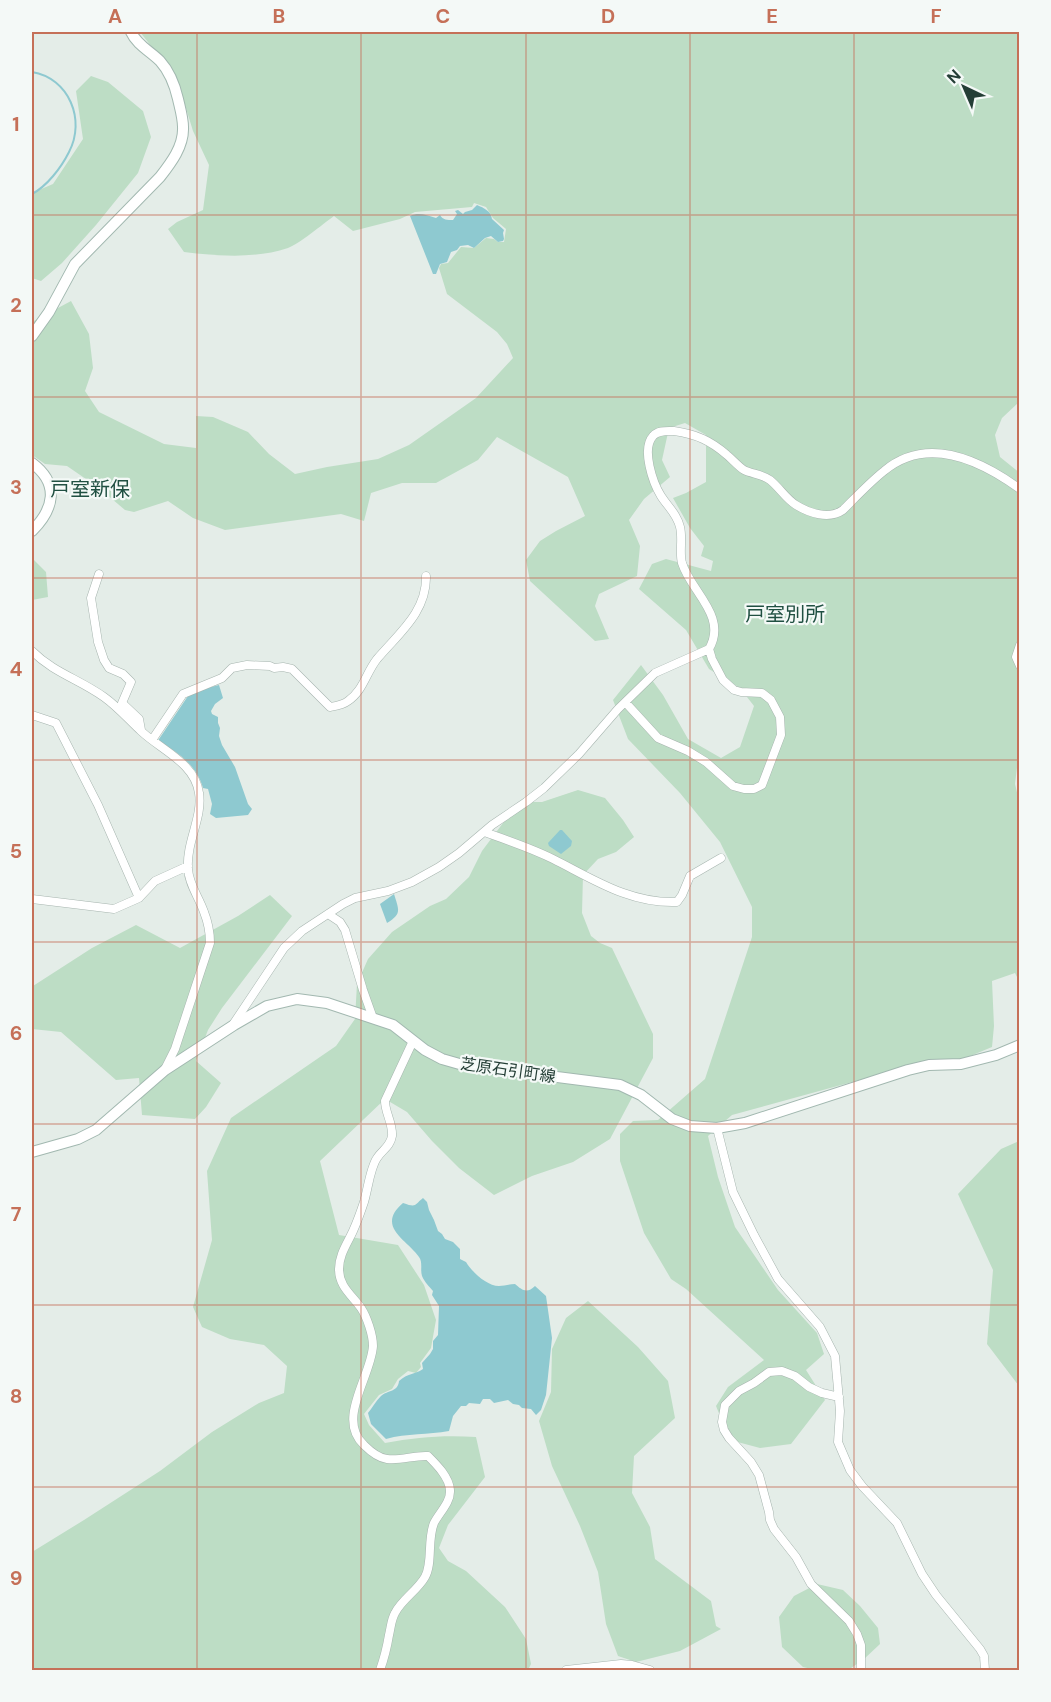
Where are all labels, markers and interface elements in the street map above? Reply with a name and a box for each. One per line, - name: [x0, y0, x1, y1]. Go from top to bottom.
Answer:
- text: A: [108, 3, 122, 29]
- text: B: [273, 3, 285, 29]
- text: C: [436, 3, 450, 29]
- text: D: [601, 3, 615, 29]
- text: E: [766, 3, 778, 29]
- text: F: [930, 3, 942, 29]
- north arrow: [934, 57, 994, 117]
- text: N: [942, 65, 965, 88]
- text: 1: [12, 111, 20, 137]
- text: 2: [10, 292, 22, 318]
- text: 3: [10, 474, 22, 500]
- district label: 戸室新保: [50, 476, 130, 502]
- district label: 戸室別所: [745, 601, 825, 627]
- text: 4: [10, 656, 23, 682]
- text: 5: [10, 838, 22, 864]
- text: 6: [10, 1020, 22, 1046]
- street label: 芝原石引町線: [459, 1053, 557, 1087]
- text: 7: [11, 1201, 22, 1227]
- text: 8: [10, 1383, 22, 1409]
- text: 9: [10, 1565, 22, 1591]

